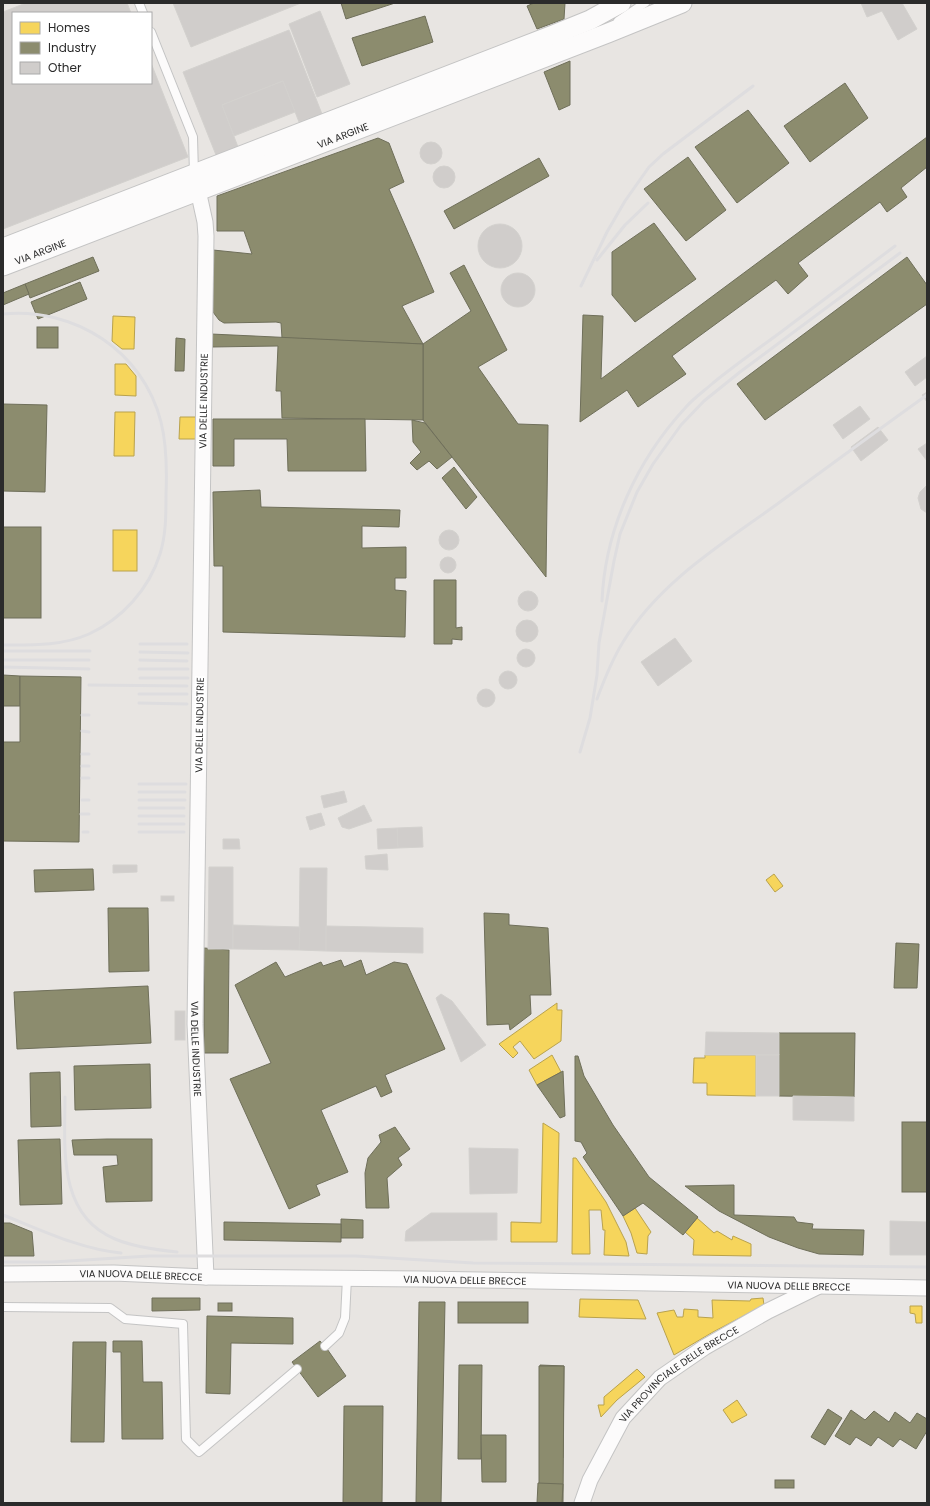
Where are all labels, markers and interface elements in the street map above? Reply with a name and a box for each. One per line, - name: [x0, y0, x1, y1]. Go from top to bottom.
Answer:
- legend: [12, 12, 152, 84]
- text: Homes: [48, 19, 90, 36]
- text: Industry: [48, 39, 97, 56]
- text: Other: [48, 59, 82, 76]
- street label: VIA ARGINE: [315, 119, 371, 152]
- street label: VIA ARGINE: [13, 235, 68, 269]
- street label: VIA DELLE INDUSTRIE: [195, 353, 212, 449]
- street label: VIA DELLE INDUSTRIE: [191, 677, 208, 773]
- street label: VIA DELLE INDUSTRIE: [187, 1001, 205, 1097]
- street label: VIA NUOVA DELLE BRECCE: [79, 1266, 203, 1285]
- street label: VIA NUOVA DELLE BRECCE: [403, 1272, 527, 1289]
- street label: VIA NUOVA DELLE BRECCE: [727, 1277, 851, 1295]
- street label: VIA PROVINCIALE DELLE BRECCE: [615, 1322, 742, 1425]

